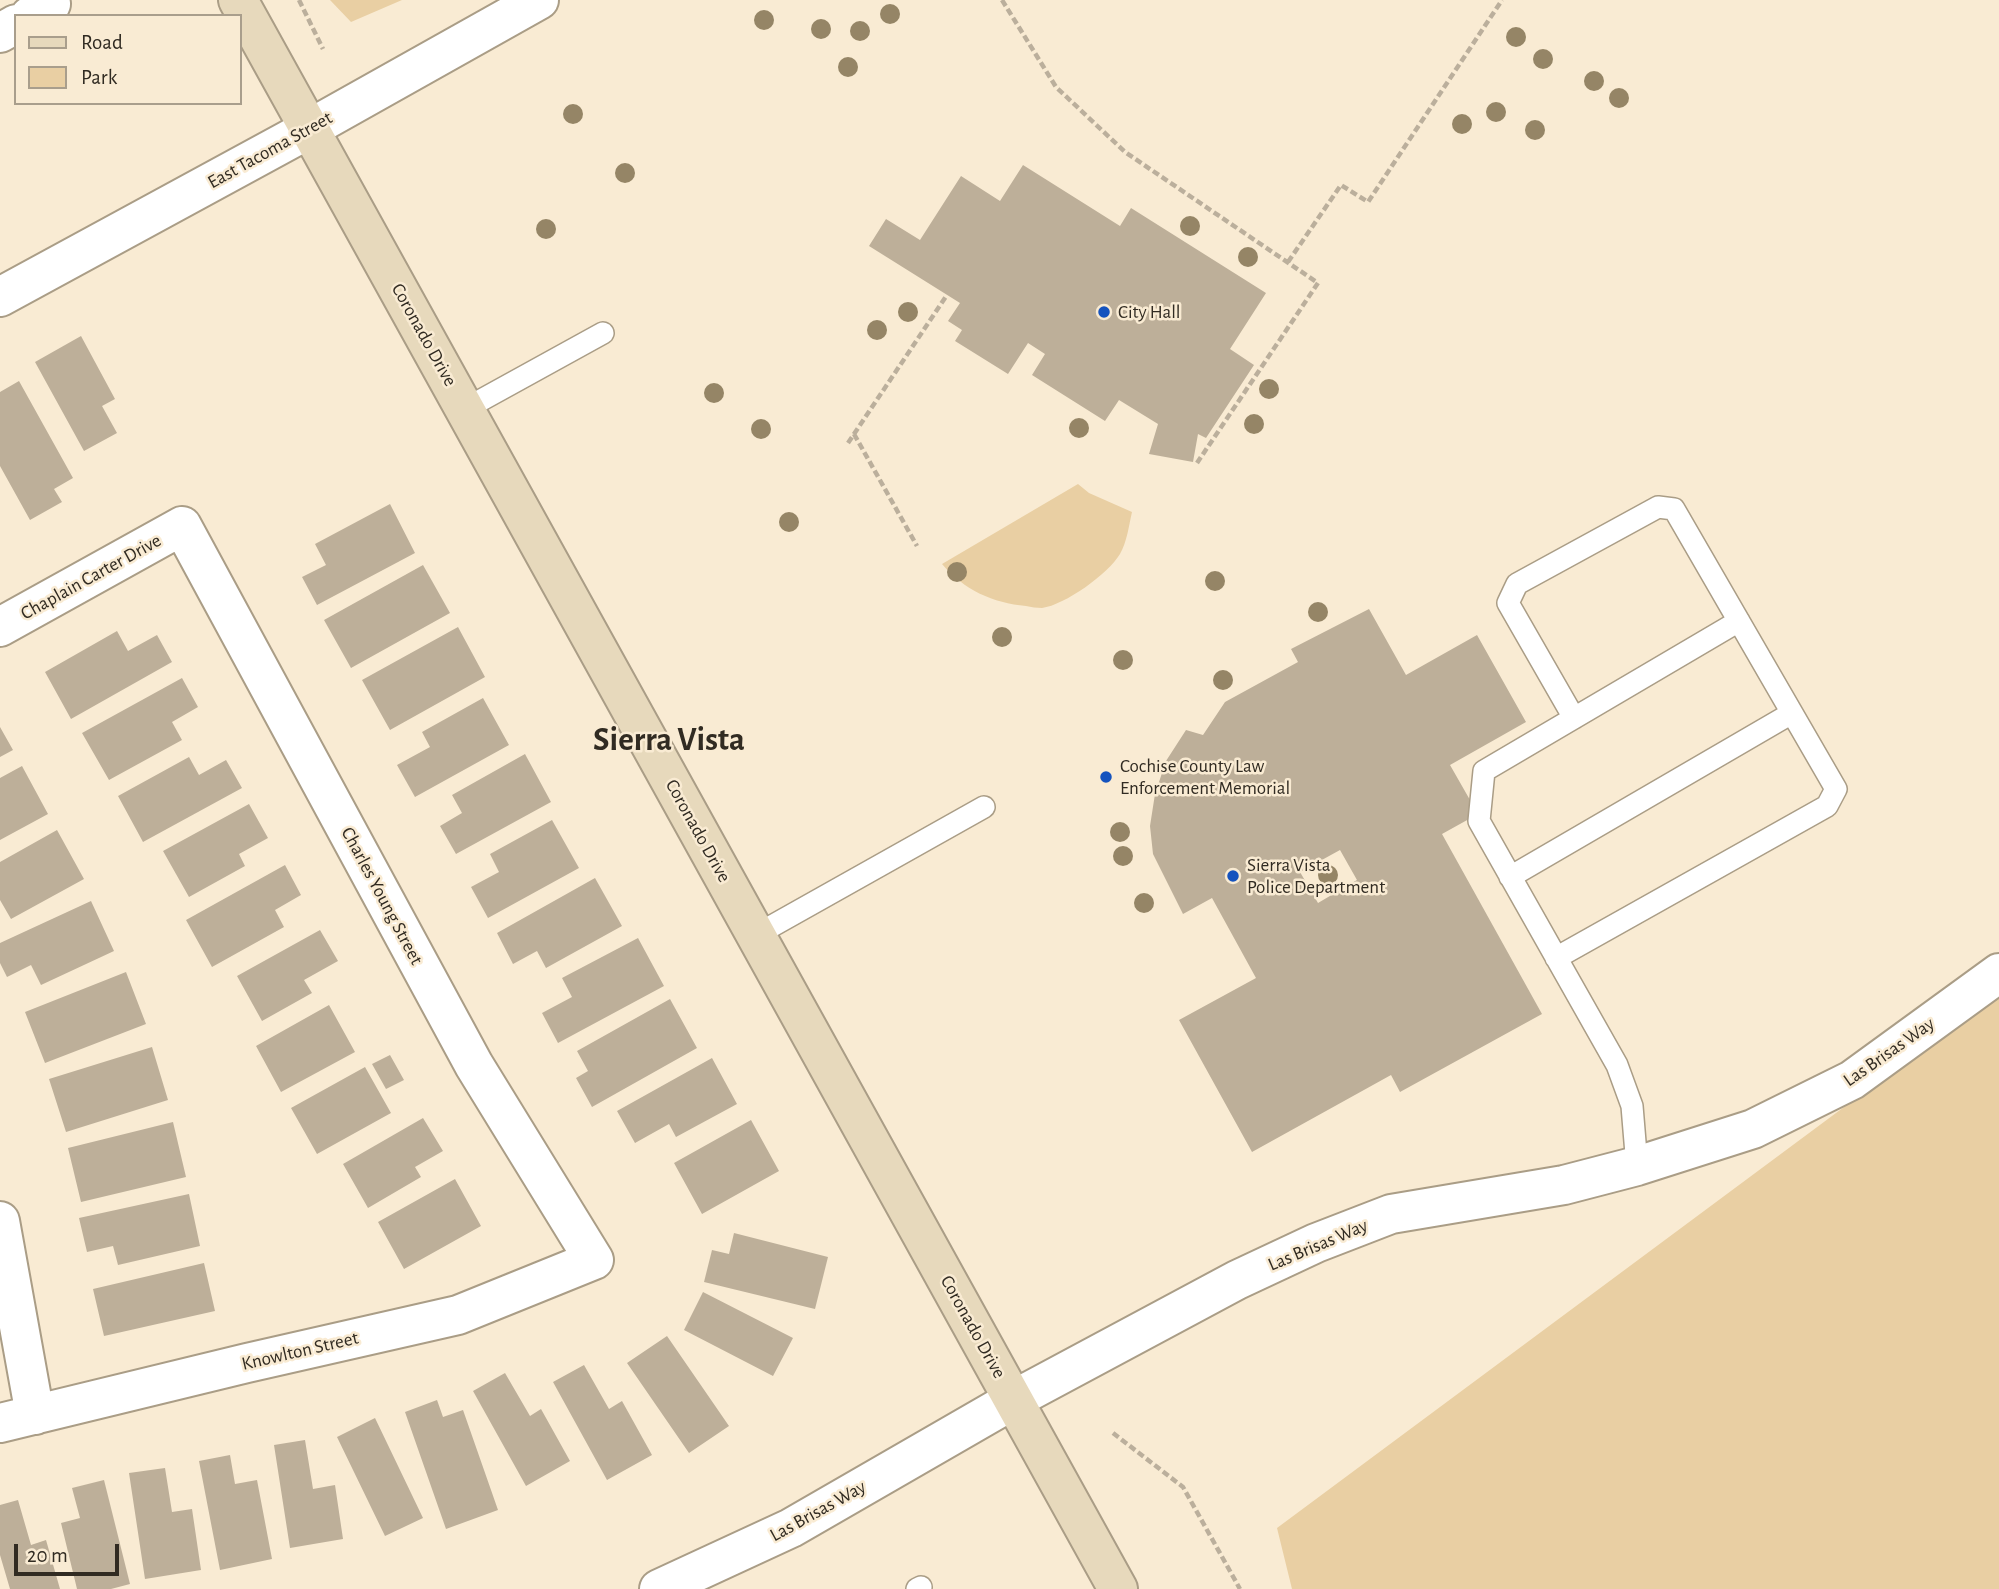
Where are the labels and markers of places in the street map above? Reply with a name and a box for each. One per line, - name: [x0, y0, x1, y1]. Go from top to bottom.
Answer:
- place label: City Hall: [1118, 301, 1181, 323]
- marker: City Hall: [1096, 304, 1112, 320]
- place label: Cochise County Law Enforcement Memorial: [1120, 755, 1290, 799]
- marker: Cochise County Law Enforcement Memorial: [1098, 769, 1114, 785]
- place label: Sierra Vista Police Department: [1247, 854, 1385, 898]
- marker: Sierra Vista Police Department: [1225, 868, 1241, 884]

